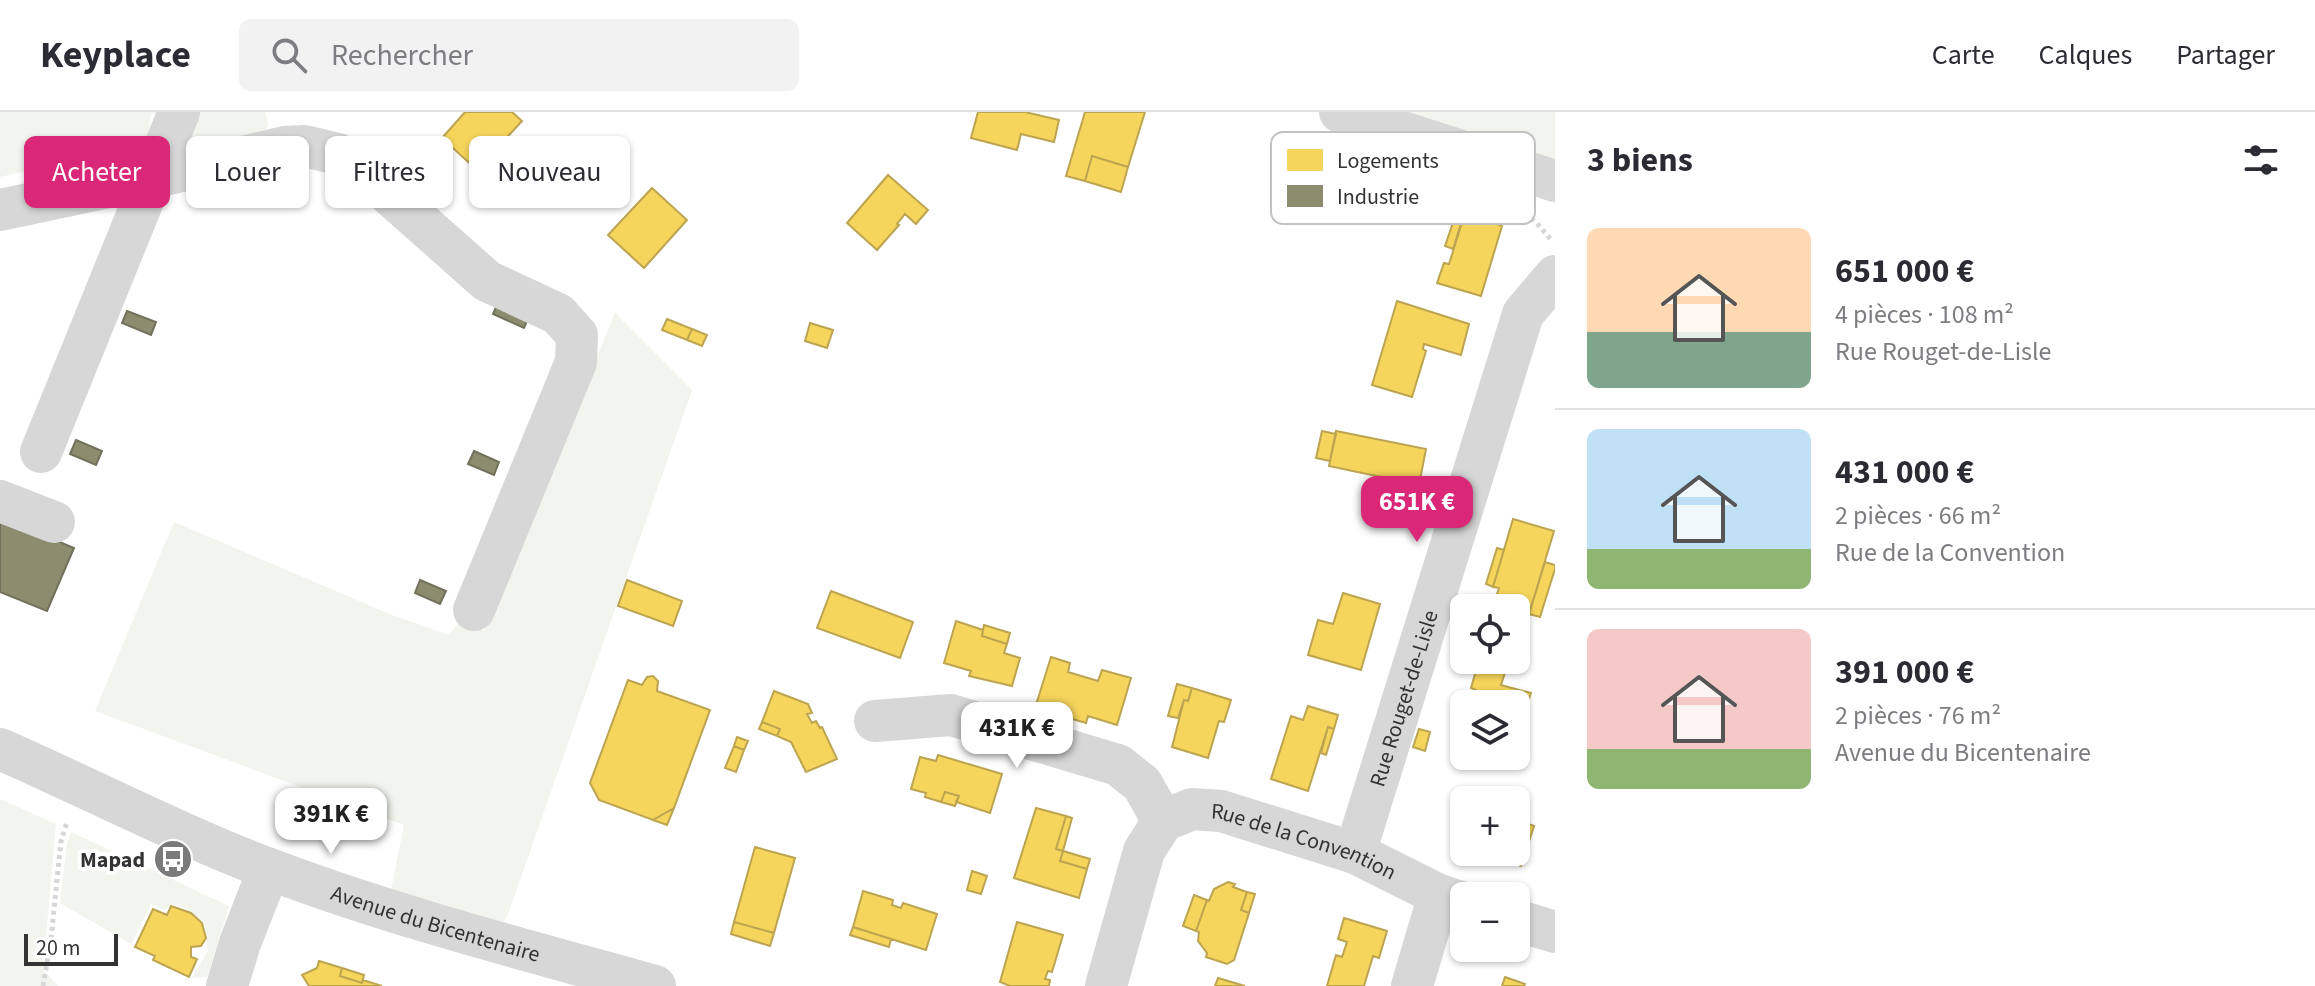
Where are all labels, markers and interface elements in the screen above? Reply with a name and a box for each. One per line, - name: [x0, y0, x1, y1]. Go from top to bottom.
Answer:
- search box: [239, 19, 799, 91]
- text: Keyplace: [40, 28, 191, 82]
- icon: search: [267, 33, 311, 77]
- text: Rechercher: [331, 34, 473, 77]
- text: Carte: [1932, 35, 1995, 75]
- text: Calques: [2039, 35, 2132, 75]
- text: Partager: [2176, 35, 2275, 75]
- legend: [1271, 132, 1535, 224]
- chip: Acheter: [24, 136, 170, 208]
- chip: Louer: [186, 136, 309, 208]
- chip: Filtres: [325, 136, 453, 208]
- chip: Nouveau: [469, 136, 630, 208]
- text: 3 biens: [1587, 136, 1693, 185]
- icon: filters: [2239, 138, 2283, 182]
- text: Logements: [1337, 145, 1439, 177]
- text: Industrie: [1337, 181, 1419, 213]
- text: 651 000 €: [1835, 247, 1974, 296]
- icon: home: [1651, 260, 1747, 356]
- text: 4 pièces · 108 m²: [1835, 296, 2014, 333]
- text: Rue Rouget-de-Lisle: [1835, 333, 2052, 370]
- text: 431 000 €: [1835, 448, 1974, 497]
- icon: home: [1651, 461, 1747, 557]
- pin: 651K €: [1352, 476, 1482, 544]
- text: 651K €: [1379, 483, 1455, 520]
- text: 2 pièces · 66 m²: [1835, 497, 2001, 534]
- text: Rue de la Convention: [1835, 534, 2065, 571]
- map controls: [1450, 594, 1530, 962]
- button: locate: [1450, 594, 1530, 674]
- street label: Rue Rouget-de-Lisle: [1362, 606, 1447, 791]
- text: 391 000 €: [1835, 648, 1974, 697]
- icon: home: [1651, 661, 1747, 757]
- button: layers: [1450, 690, 1530, 770]
- text: 2 pièces · 76 m²: [1835, 697, 2001, 734]
- pin: 431K €: [952, 702, 1082, 770]
- text: 431K €: [979, 709, 1055, 746]
- text: Avenue du Bicentenaire: [1835, 734, 2091, 771]
- button: +: [1450, 786, 1530, 866]
- pin: 391K €: [266, 788, 396, 856]
- text: 391K €: [293, 795, 369, 832]
- street label: Rue de la Convention: [1210, 795, 1402, 888]
- bus stop icon: Mapad: [152, 838, 194, 880]
- place label: Mapad: [80, 844, 145, 876]
- street label: Avenue du Bicentenaire: [327, 877, 544, 971]
- button: −: [1450, 882, 1530, 962]
- scale bar: [24, 930, 118, 966]
- text: 20 m: [36, 932, 81, 964]

